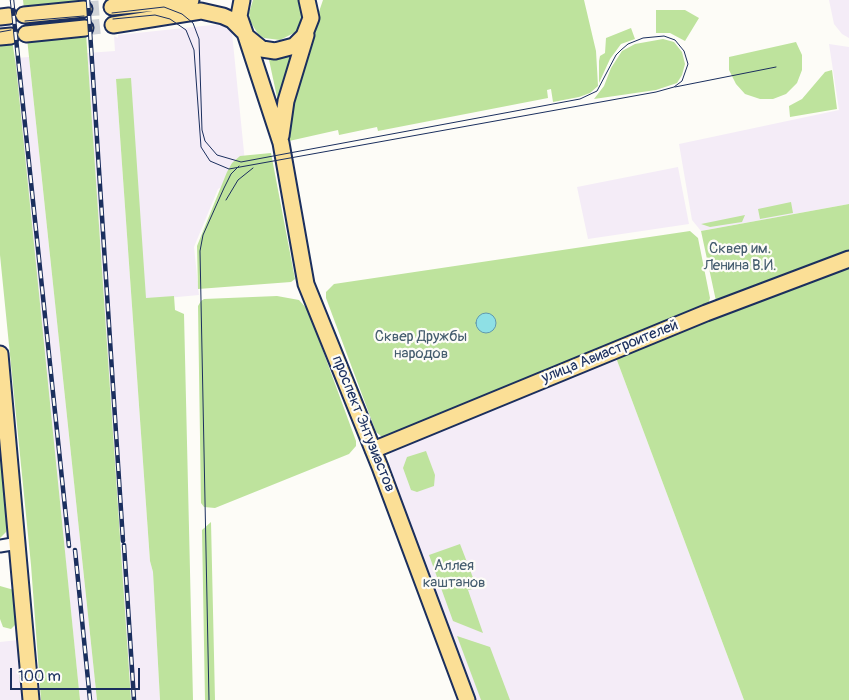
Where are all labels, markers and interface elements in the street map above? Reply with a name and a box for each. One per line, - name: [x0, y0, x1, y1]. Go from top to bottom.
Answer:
- park label: Сквер им. Ленина В.И.: [704, 240, 776, 275]
- street label: улица Авиастроителей: [539, 316, 681, 388]
- park label: Сквер Дружбы народов: [375, 328, 467, 363]
- street label: проспект Энтузиастов: [327, 353, 399, 495]
- park label: Аллея каштанов: [423, 557, 485, 592]
- scale bar: [12, 658, 142, 690]
- text: 100 m: [18, 667, 61, 686]

